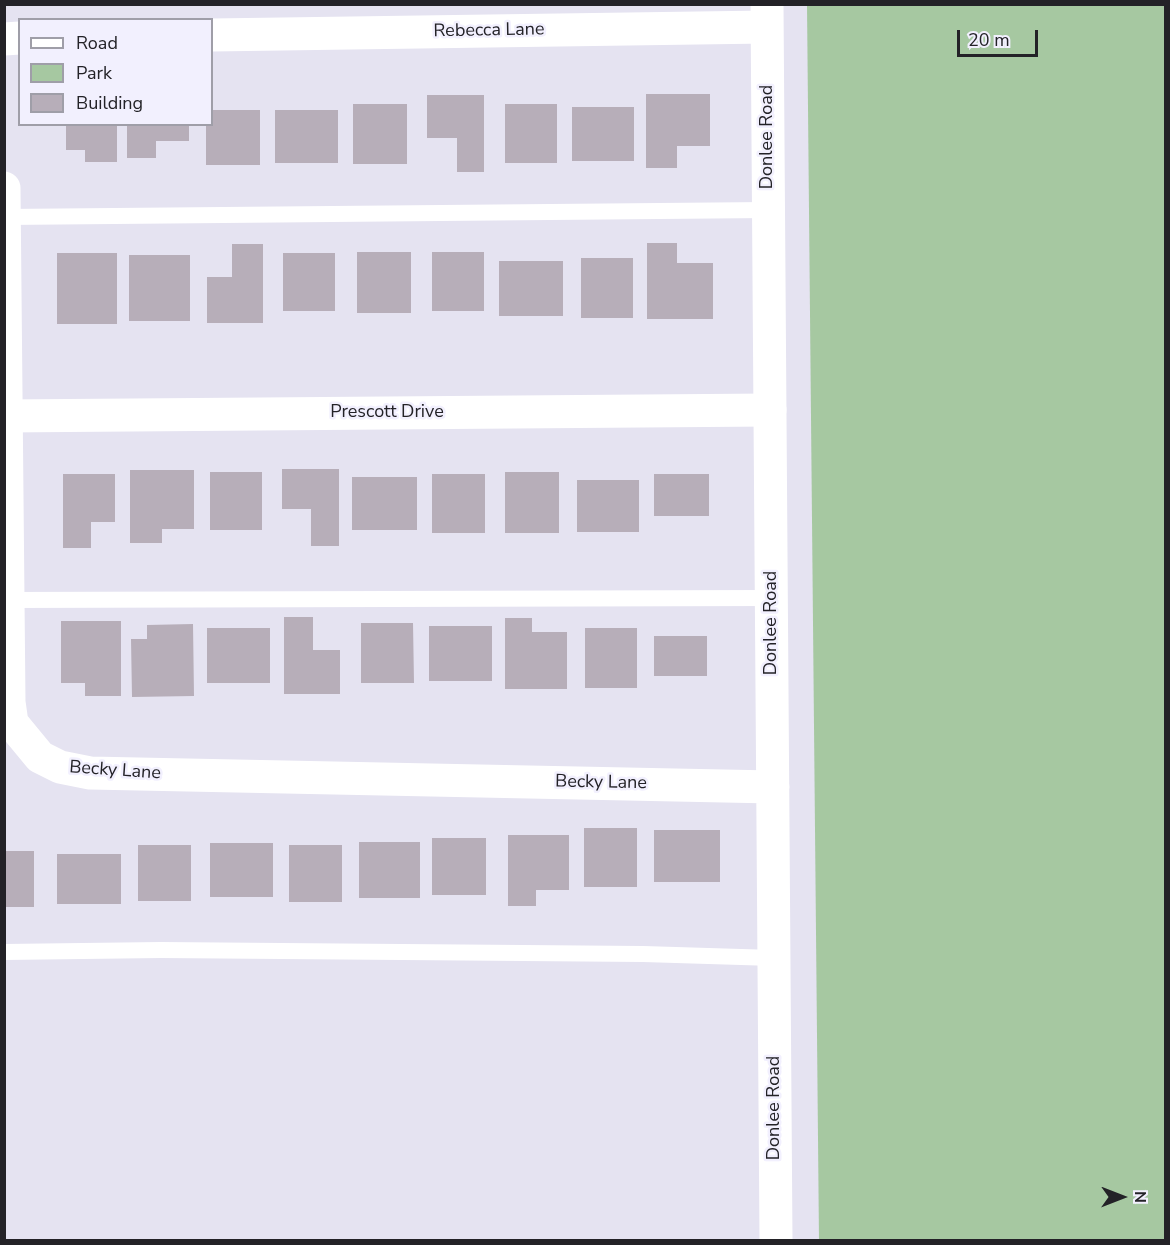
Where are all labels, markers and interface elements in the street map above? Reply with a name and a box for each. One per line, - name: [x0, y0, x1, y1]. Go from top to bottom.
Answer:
- legend: [18, 18, 213, 126]
- scale bar: [960, 18, 1041, 56]
- street label: Rebecca Lane: [433, 19, 545, 43]
- text: 20 m: [968, 28, 1010, 52]
- text: Road: [76, 31, 118, 55]
- text: Park: [76, 61, 112, 85]
- street label: Donlee Road: [757, 85, 779, 189]
- text: Building: [76, 91, 143, 115]
- street label: Prescott Drive: [330, 402, 444, 424]
- street label: Donlee Road: [761, 571, 783, 675]
- street label: Becky Lane: [68, 757, 162, 785]
- street label: Becky Lane: [555, 771, 647, 795]
- street label: Donlee Road: [764, 1056, 786, 1160]
- north arrow: [1092, 1167, 1152, 1227]
- text: N: [1129, 1191, 1151, 1203]

